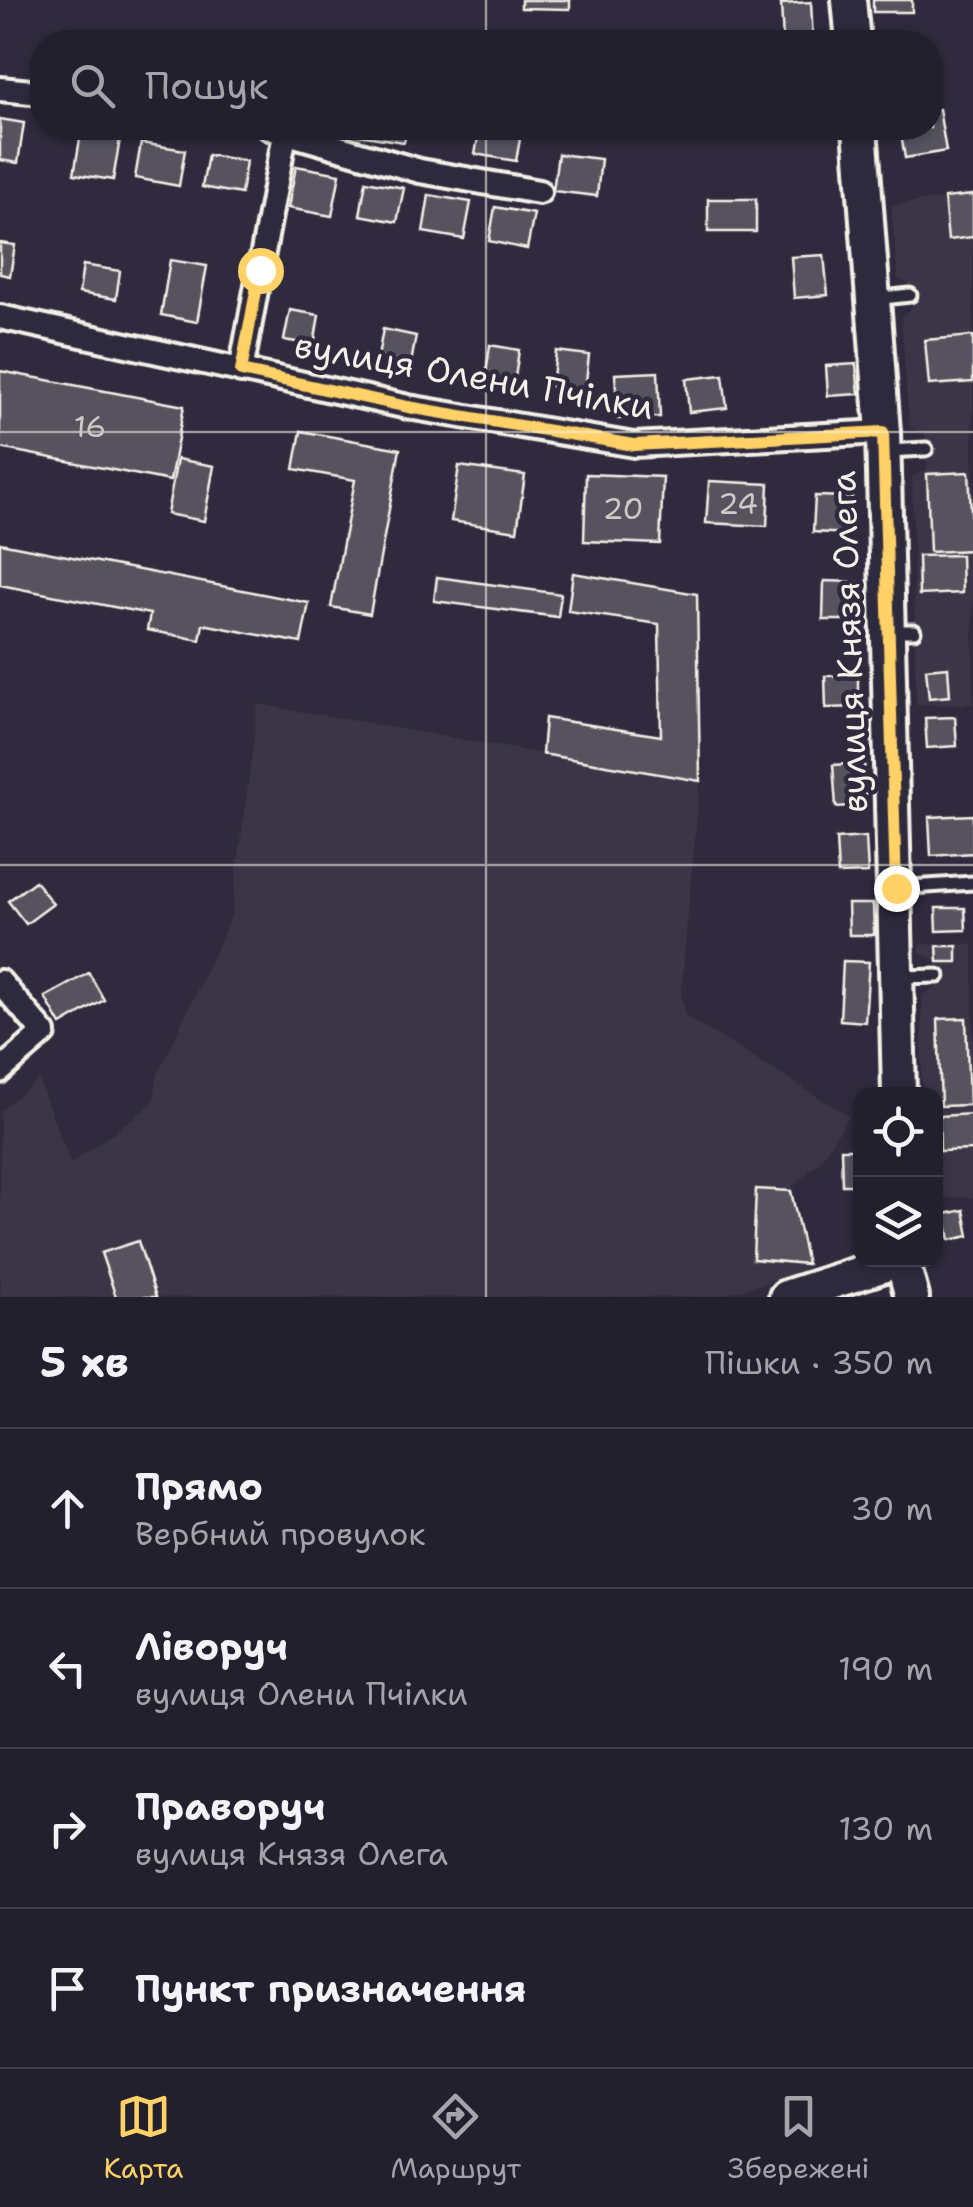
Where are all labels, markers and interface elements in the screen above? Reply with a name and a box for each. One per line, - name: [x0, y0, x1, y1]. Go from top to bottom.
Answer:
- search box: [30, 30, 943, 140]
- icon: search: [65, 58, 120, 113]
- text: Пошук: [145, 60, 268, 111]
- route start: [238, 248, 284, 294]
- street label: вулиця Олени Пчілки: [291, 321, 657, 430]
- house number: 16: [74, 406, 106, 447]
- street label: вулиця Князя Олега: [819, 470, 878, 814]
- house number: 24: [718, 483, 758, 524]
- house number: 20: [602, 488, 644, 529]
- route end: [874, 866, 920, 912]
- map controls: [853, 1087, 943, 1267]
- button: locate: [853, 1087, 943, 1177]
- button: layers: [853, 1177, 943, 1267]
- text: 5 хв: [40, 1334, 128, 1390]
- text: Пішки · 350 m: [705, 1341, 933, 1384]
- text: Прямо: [135, 1461, 263, 1512]
- icon: ahead: [40, 1481, 95, 1536]
- text: 30 m: [850, 1487, 933, 1530]
- text: Вербний провулок: [135, 1512, 425, 1555]
- text: Ліворуч: [135, 1621, 288, 1672]
- icon: left: [40, 1641, 95, 1696]
- text: 190 m: [838, 1647, 933, 1690]
- text: вулиця Олени Пчілки: [135, 1672, 468, 1715]
- text: Праворуч: [135, 1781, 325, 1832]
- icon: right: [40, 1801, 95, 1856]
- text: 130 m: [838, 1807, 933, 1850]
- text: вулиця Князя Олега: [135, 1832, 448, 1875]
- icon: arrive: [40, 1961, 95, 2016]
- text: Пункт призначення: [135, 1963, 526, 2014]
- tab: Карта: [103, 2089, 184, 2187]
- tab: Маршрут: [390, 2089, 521, 2187]
- tab: Збережені: [728, 2089, 870, 2187]

